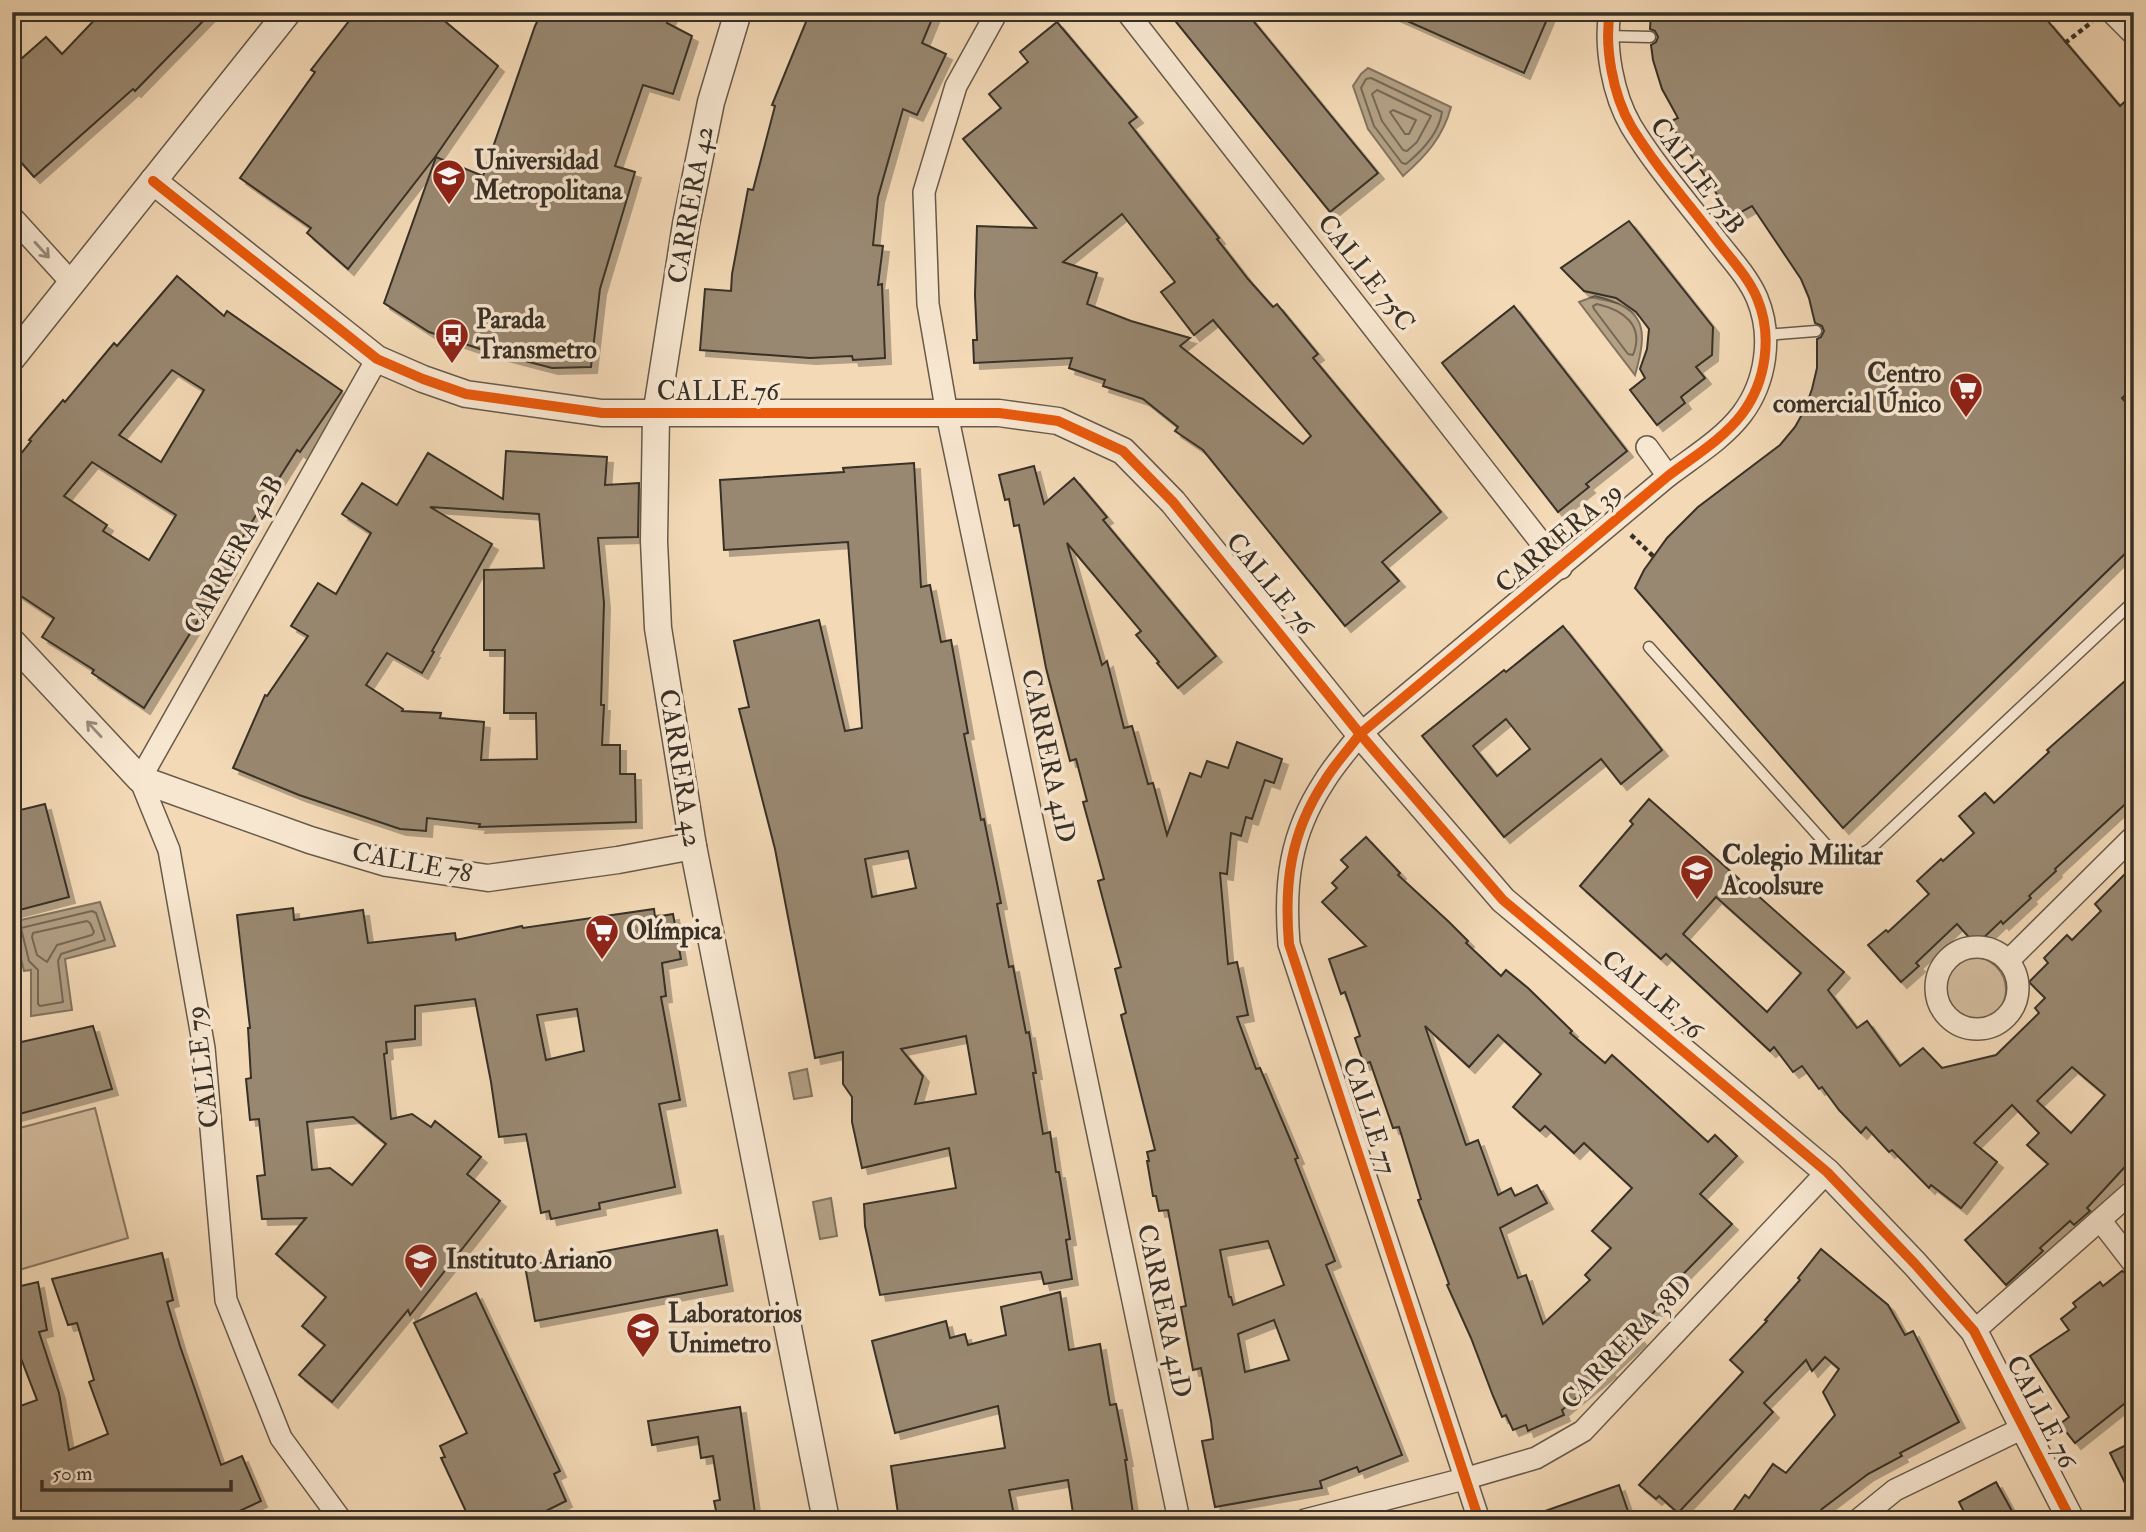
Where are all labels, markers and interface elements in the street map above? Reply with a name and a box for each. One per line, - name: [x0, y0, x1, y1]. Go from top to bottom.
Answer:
- street label: CALLE 75B: [1643, 111, 1751, 241]
- street label: CARRERA 42: [661, 124, 721, 286]
- place label: Universidad Metropolitana: [473, 145, 624, 208]
- school or university icon: Universidad Metropolitana: [430, 157, 468, 206]
- street label: CALLE 75C: [1310, 208, 1422, 338]
- one-way arrow: [34, 241, 51, 258]
- place label: Parada Transmetro: [475, 304, 597, 366]
- bus stop icon: Parada Transmetro: [433, 316, 471, 365]
- place label: Centro comercial Único: [1773, 358, 1941, 420]
- supermarket icon: Centro comercial Único: [1947, 370, 1985, 419]
- street label: CALLE 76: [657, 376, 781, 408]
- street label: CARRERA 42B: [177, 470, 291, 640]
- street label: CARRERA 39: [1489, 476, 1629, 600]
- street label: CALLE 76: [1219, 526, 1322, 643]
- street label: CARRERA 41D: [1014, 666, 1082, 846]
- street label: CARRERA 42: [652, 687, 708, 849]
- one-way arrow: [85, 721, 102, 738]
- street label: CALLE 78: [349, 836, 475, 890]
- place label: Colegio Militar Acoolsure: [1721, 840, 1883, 902]
- school or university icon: Colegio Militar Acoolsure: [1678, 852, 1716, 901]
- supermarket icon: Olímpica: [583, 912, 621, 961]
- place label: Olímpica: [626, 915, 723, 948]
- street label: CALLE 76: [1595, 943, 1711, 1048]
- street label: CALLE 79: [180, 1004, 226, 1130]
- street label: CALLE 77: [1335, 1053, 1403, 1179]
- street label: CARRERA 41D: [1130, 1221, 1198, 1401]
- school or university icon: Instituto Ariano: [402, 1241, 440, 1290]
- place label: Instituto Ariano: [446, 1244, 612, 1276]
- street label: CARRERA 38D: [1555, 1268, 1699, 1416]
- place label: Laboratorios Unimetro: [668, 1298, 802, 1360]
- school or university icon: Laboratorios Unimetro: [624, 1310, 662, 1359]
- street label: CALLE 76: [1999, 1350, 2084, 1476]
- scale bar: [42, 1448, 231, 1492]
- text: 50 m: [52, 1460, 93, 1487]

